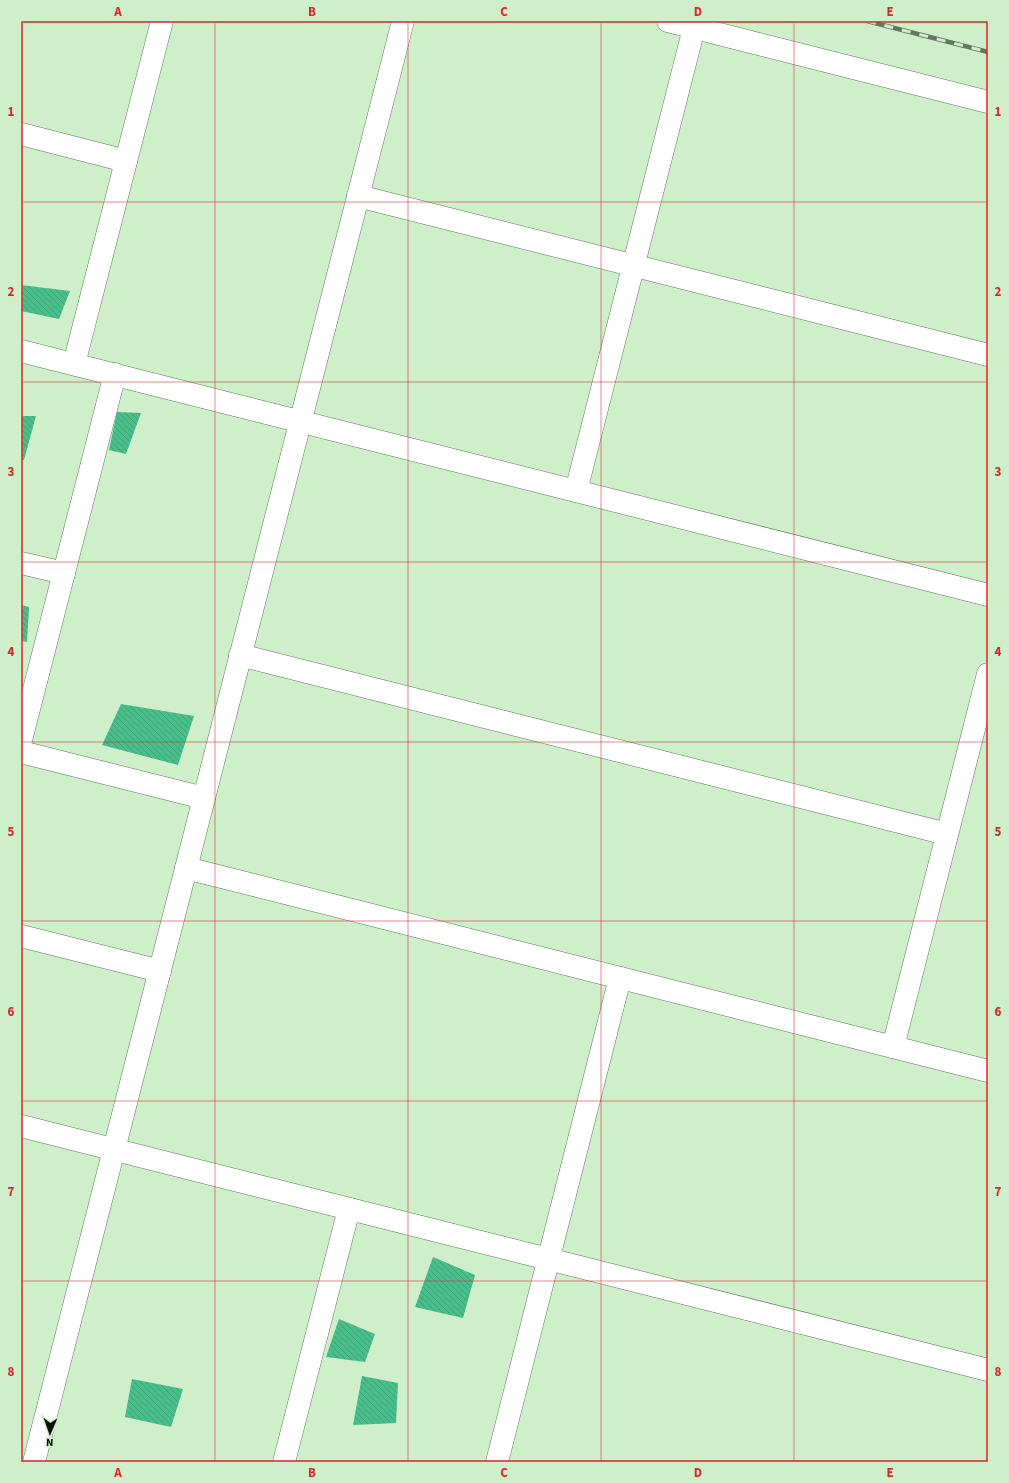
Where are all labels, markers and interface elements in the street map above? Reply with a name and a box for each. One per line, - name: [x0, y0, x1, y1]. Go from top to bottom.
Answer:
- text: A: [113, 3, 122, 21]
- text: B: [308, 3, 316, 21]
- text: C: [500, 3, 508, 21]
- text: D: [694, 3, 702, 21]
- text: E: [886, 3, 894, 21]
- text: 1: [8, 103, 15, 121]
- text: 1: [995, 103, 1002, 121]
- text: 2: [8, 283, 15, 301]
- text: 2: [995, 283, 1002, 301]
- text: 3: [8, 463, 15, 481]
- text: 3: [995, 463, 1002, 481]
- text: 4: [8, 643, 15, 661]
- text: 4: [995, 643, 1002, 661]
- text: 5: [8, 823, 15, 841]
- text: 5: [995, 823, 1002, 841]
- text: 6: [8, 1003, 15, 1021]
- text: 6: [995, 1003, 1002, 1021]
- text: 7: [8, 1183, 15, 1201]
- text: 7: [995, 1183, 1002, 1201]
- text: 8: [8, 1363, 15, 1381]
- text: 8: [995, 1363, 1002, 1381]
- north arrow: [30, 1413, 70, 1453]
- text: N: [46, 1435, 54, 1450]
- text: A: [113, 1464, 122, 1482]
- text: B: [308, 1464, 316, 1482]
- text: C: [500, 1464, 508, 1482]
- text: D: [694, 1464, 702, 1482]
- text: E: [886, 1464, 894, 1482]

